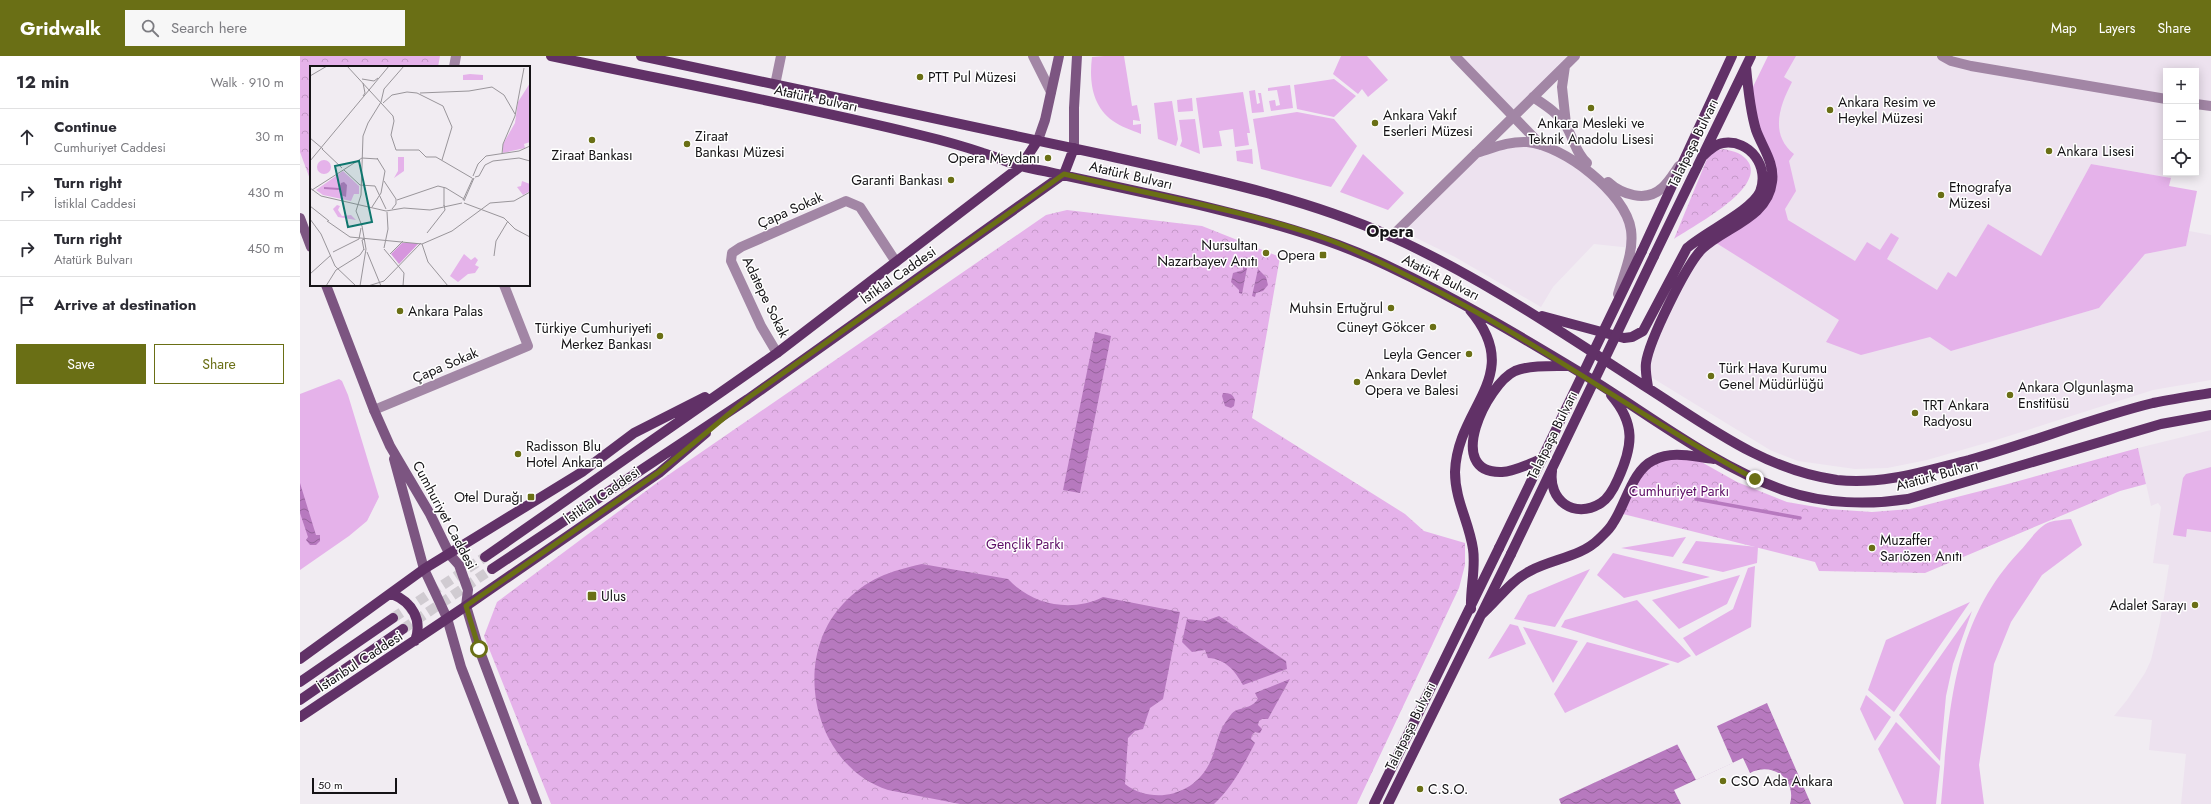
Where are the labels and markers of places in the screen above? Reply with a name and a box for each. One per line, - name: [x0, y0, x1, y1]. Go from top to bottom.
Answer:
- place label: PTT Pul Müzesi: [928, 67, 1016, 87]
- marker: PTT Pul Müzesi: [915, 72, 925, 82]
- place label: Ankara Resim ve Heykel Müzesi: [1838, 92, 1936, 128]
- marker: Ankara Mesleki ve Teknik Anadolu Lisesi: [1586, 103, 1596, 113]
- place label: Ankara Vakıf Eserleri Müzesi: [1383, 105, 1473, 141]
- marker: Ankara Resim ve Heykel Müzesi: [1825, 105, 1835, 115]
- place label: Ankara Mesleki ve Teknik Anadolu Lisesi: [1528, 113, 1654, 149]
- marker: Ankara Vakıf Eserleri Müzesi: [1370, 118, 1380, 128]
- place label: Ziraat Bankası Müzesi: [695, 126, 785, 162]
- marker: Ziraat Bankası: [587, 135, 597, 145]
- marker: Ziraat Bankası Müzesi: [682, 139, 692, 149]
- place label: Ankara Lisesi: [2057, 141, 2134, 161]
- place label: Ziraat Bankası: [551, 145, 633, 165]
- marker: Ankara Lisesi: [2044, 146, 2054, 156]
- place label: Opera Meydanı: [948, 148, 1040, 168]
- marker: Opera Meydanı: [1043, 153, 1053, 163]
- place label: Garanti Bankası: [851, 170, 943, 190]
- marker: Garanti Bankası: [946, 175, 956, 185]
- place label: Etnografya Müzesi: [1949, 177, 2011, 213]
- marker: Etnografya Müzesi: [1936, 190, 1946, 200]
- place label: Nursultan Nazarbayev Anıtı: [1157, 235, 1258, 271]
- place label: Opera: [1277, 245, 1315, 265]
- marker: Nursultan Nazarbayev Anıtı: [1261, 248, 1271, 258]
- marker: Opera: [1318, 250, 1328, 260]
- place label: Muhsin Ertuğrul: [1290, 298, 1383, 318]
- place label: Ankara Palas: [408, 301, 483, 321]
- marker: Muhsin Ertuğrul: [1386, 303, 1396, 313]
- marker: Ankara Palas: [395, 306, 405, 316]
- place label: Cüneyt Gökcer: [1337, 317, 1425, 337]
- place label: Türkiye Cumhuriyeti Merkez Bankası: [535, 318, 652, 354]
- marker: Cüneyt Gökcer: [1428, 322, 1438, 332]
- marker: Türkiye Cumhuriyeti Merkez Bankası: [655, 331, 665, 341]
- place label: Leyla Gencer: [1383, 344, 1461, 364]
- marker: Leyla Gencer: [1464, 349, 1474, 359]
- place label: Türk Hava Kurumu Genel Müdürlüğü: [1719, 358, 1827, 394]
- place label: Ankara Devlet Opera ve Balesi: [1365, 364, 1459, 400]
- marker: Türk Hava Kurumu Genel Müdürlüğü: [1706, 371, 1716, 381]
- marker: Ankara Devlet Opera ve Balesi: [1352, 377, 1362, 387]
- place label: Ankara Olgunlaşma Enstitüsü: [2018, 377, 2133, 413]
- marker: Ankara Olgunlaşma Enstitüsü: [2005, 390, 2015, 400]
- place label: TRT Ankara Radyosu: [1923, 395, 1989, 431]
- marker: TRT Ankara Radyosu: [1910, 408, 1920, 418]
- place label: Radisson Blu Hotel Ankara: [526, 436, 603, 472]
- marker: Radisson Blu Hotel Ankara: [513, 449, 523, 459]
- place label: Otel Durağı: [454, 487, 523, 507]
- marker: Otel Durağı: [526, 492, 536, 502]
- place label: Muzaffer Sarıözen Anıtı: [1880, 530, 1963, 566]
- marker: Muzaffer Sarıözen Anıtı: [1867, 543, 1877, 553]
- place label: Ulus: [601, 586, 626, 606]
- marker: Ulus: [586, 590, 598, 602]
- place label: Adalet Sarayı: [2109, 595, 2187, 615]
- marker: Adalet Sarayı: [2190, 600, 2200, 610]
- place label: CSO Ada Ankara: [1731, 771, 1833, 791]
- marker: CSO Ada Ankara: [1718, 776, 1728, 786]
- place label: C.S.O.: [1428, 779, 1468, 799]
- marker: C.S.O.: [1415, 784, 1425, 794]

